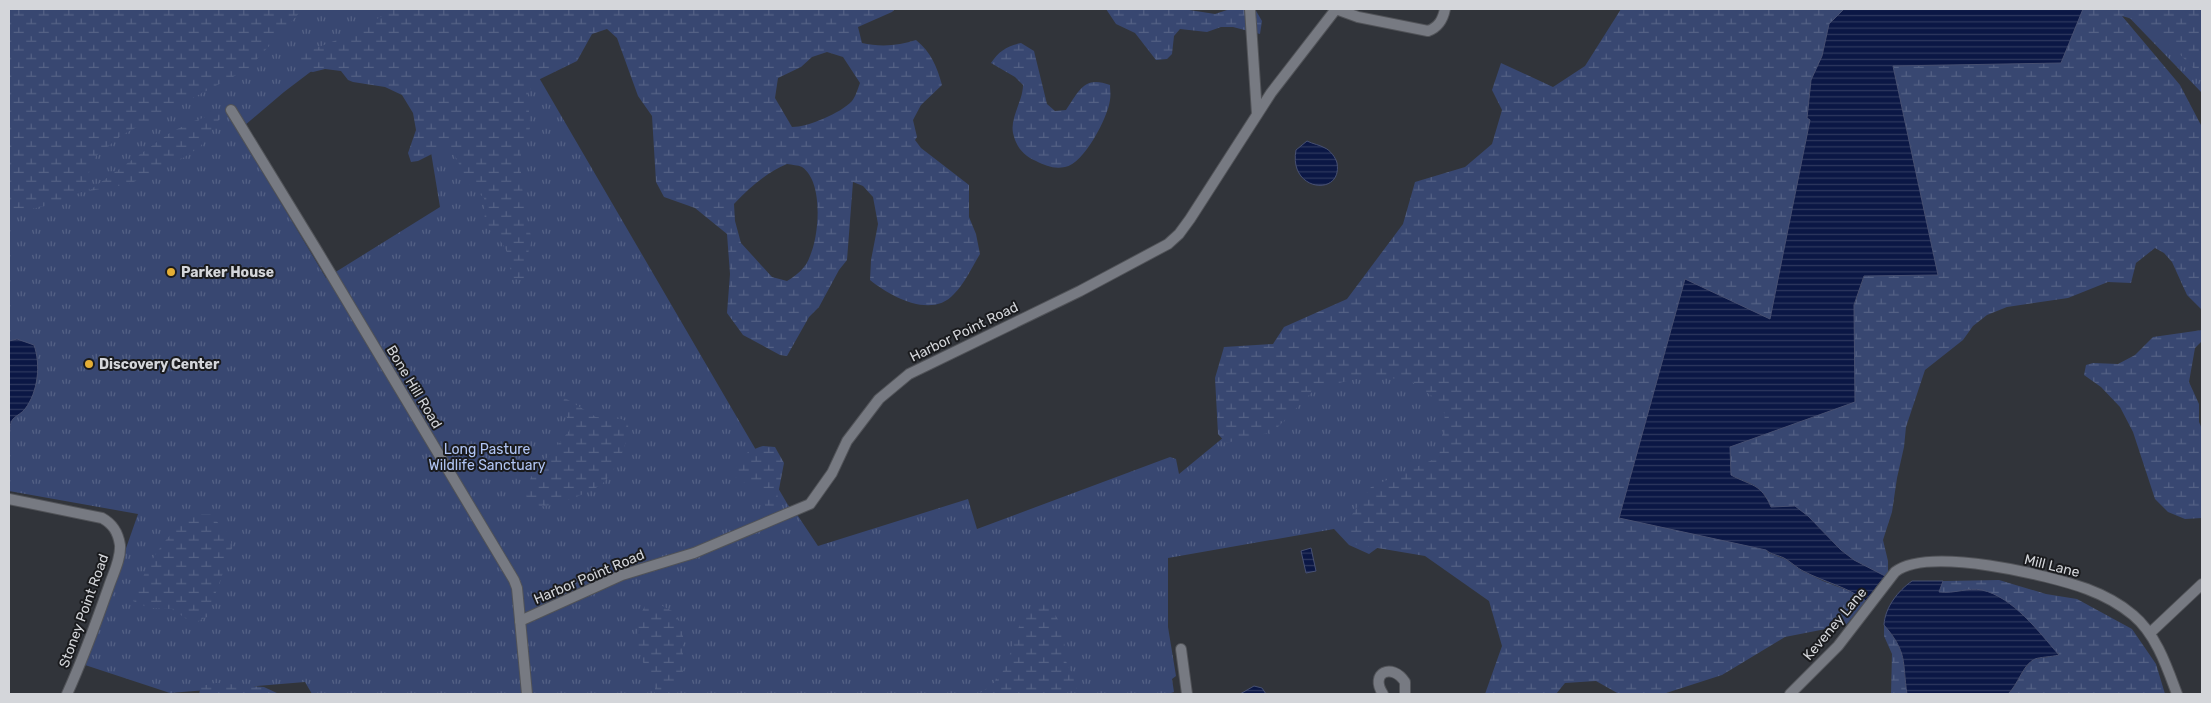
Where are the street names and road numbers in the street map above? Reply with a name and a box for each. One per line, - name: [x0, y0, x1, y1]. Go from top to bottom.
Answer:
- street label: Harbor Point Road: [907, 298, 1021, 366]
- street label: Bone Hill Road: [383, 342, 445, 432]
- street label: Harbor Point Road: [531, 546, 647, 608]
- street label: Mill Lane: [2022, 551, 2082, 581]
- street label: Stoney Point Road: [56, 552, 112, 670]
- street label: Keveney Lane: [1800, 584, 1870, 664]

